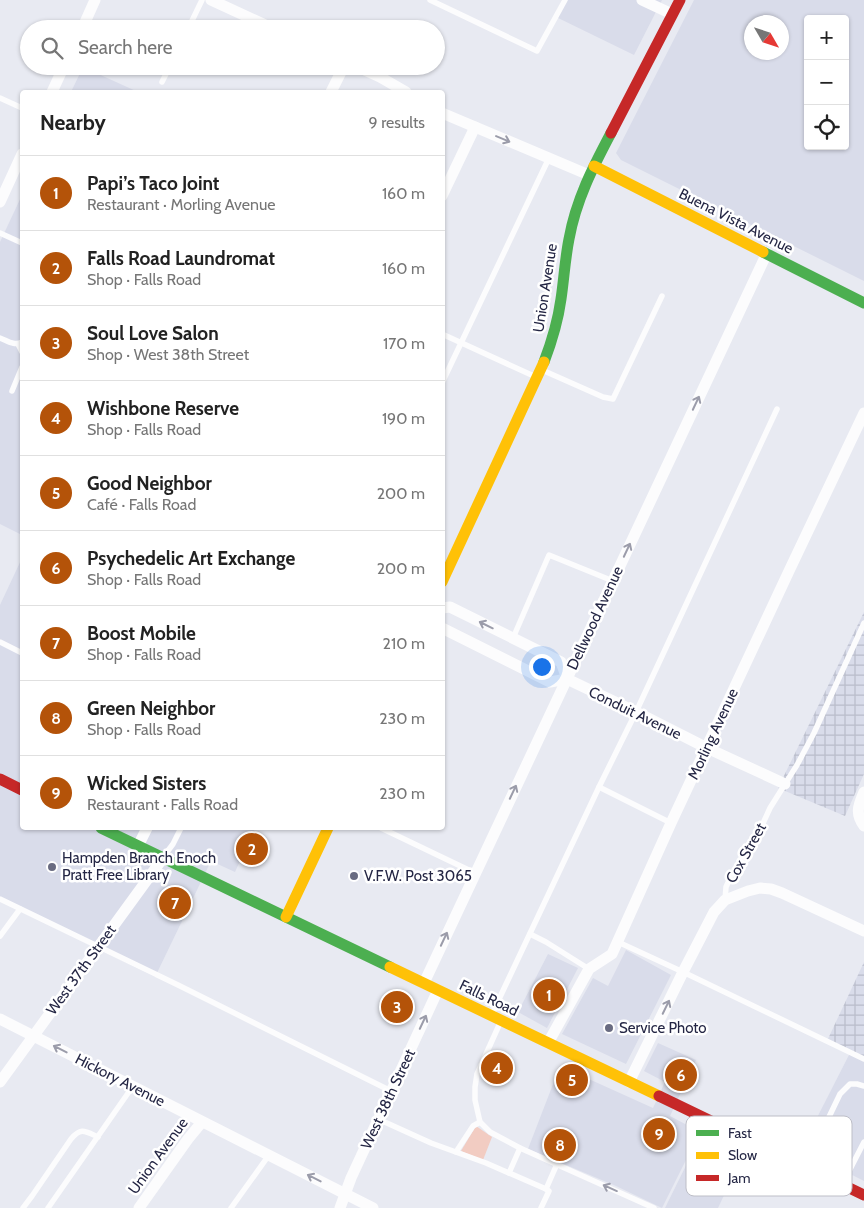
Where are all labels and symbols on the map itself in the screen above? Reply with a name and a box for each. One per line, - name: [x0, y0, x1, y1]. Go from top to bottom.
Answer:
- north arrow: [744, 15, 789, 60]
- one-way arrow: [496, 135, 511, 144]
- street label: Buena Vista Avenue: [676, 184, 796, 258]
- street label: Union Avenue: [529, 242, 561, 334]
- one-way arrow: [692, 396, 702, 411]
- one-way arrow: [623, 543, 632, 558]
- street label: Dellwood Avenue: [563, 563, 627, 673]
- one-way arrow: [479, 620, 494, 629]
- your location: [529, 654, 555, 680]
- street label: Conduit Avenue: [586, 683, 685, 743]
- street label: Morling Avenue: [684, 685, 742, 782]
- one-way arrow: [509, 785, 519, 800]
- street label: Cox Street: [722, 820, 770, 886]
- pin: 2: [236, 830, 268, 868]
- place label: Hampden Branch Enoch Pratt Free Library: [62, 849, 216, 884]
- marker: Hampden Branch Enoch Pratt Free Library: [46, 861, 58, 873]
- place label: V.F.W. Post 3065: [364, 867, 472, 885]
- marker: V.F.W. Post 3065: [348, 870, 360, 882]
- pin: 7: [159, 884, 191, 922]
- street label: West 37th Street: [42, 922, 120, 1018]
- one-way arrow: [440, 932, 450, 947]
- street label: Falls Road: [457, 976, 521, 1020]
- pin: 1: [533, 976, 565, 1014]
- pin: 3: [381, 988, 413, 1026]
- one-way arrow: [661, 1000, 671, 1015]
- one-way arrow: [419, 1015, 429, 1030]
- place label: Service Photo: [619, 1019, 707, 1037]
- marker: Service Photo: [603, 1022, 615, 1034]
- one-way arrow: [53, 1044, 68, 1053]
- street label: West 38th Street: [357, 1046, 419, 1152]
- pin: 4: [481, 1049, 513, 1087]
- street label: Hickory Avenue: [72, 1050, 168, 1110]
- pin: 6: [665, 1056, 697, 1094]
- pin: 5: [556, 1061, 588, 1099]
- street label: Union Avenue: [124, 1114, 192, 1198]
- pin: 9: [643, 1115, 675, 1153]
- legend: [686, 1116, 852, 1196]
- text: Fast: [728, 1124, 752, 1142]
- pin: 8: [544, 1126, 576, 1164]
- text: Slow: [728, 1146, 757, 1164]
- text: Jam: [727, 1169, 750, 1187]
- one-way arrow: [307, 1173, 322, 1182]
- one-way arrow: [603, 1183, 618, 1192]

